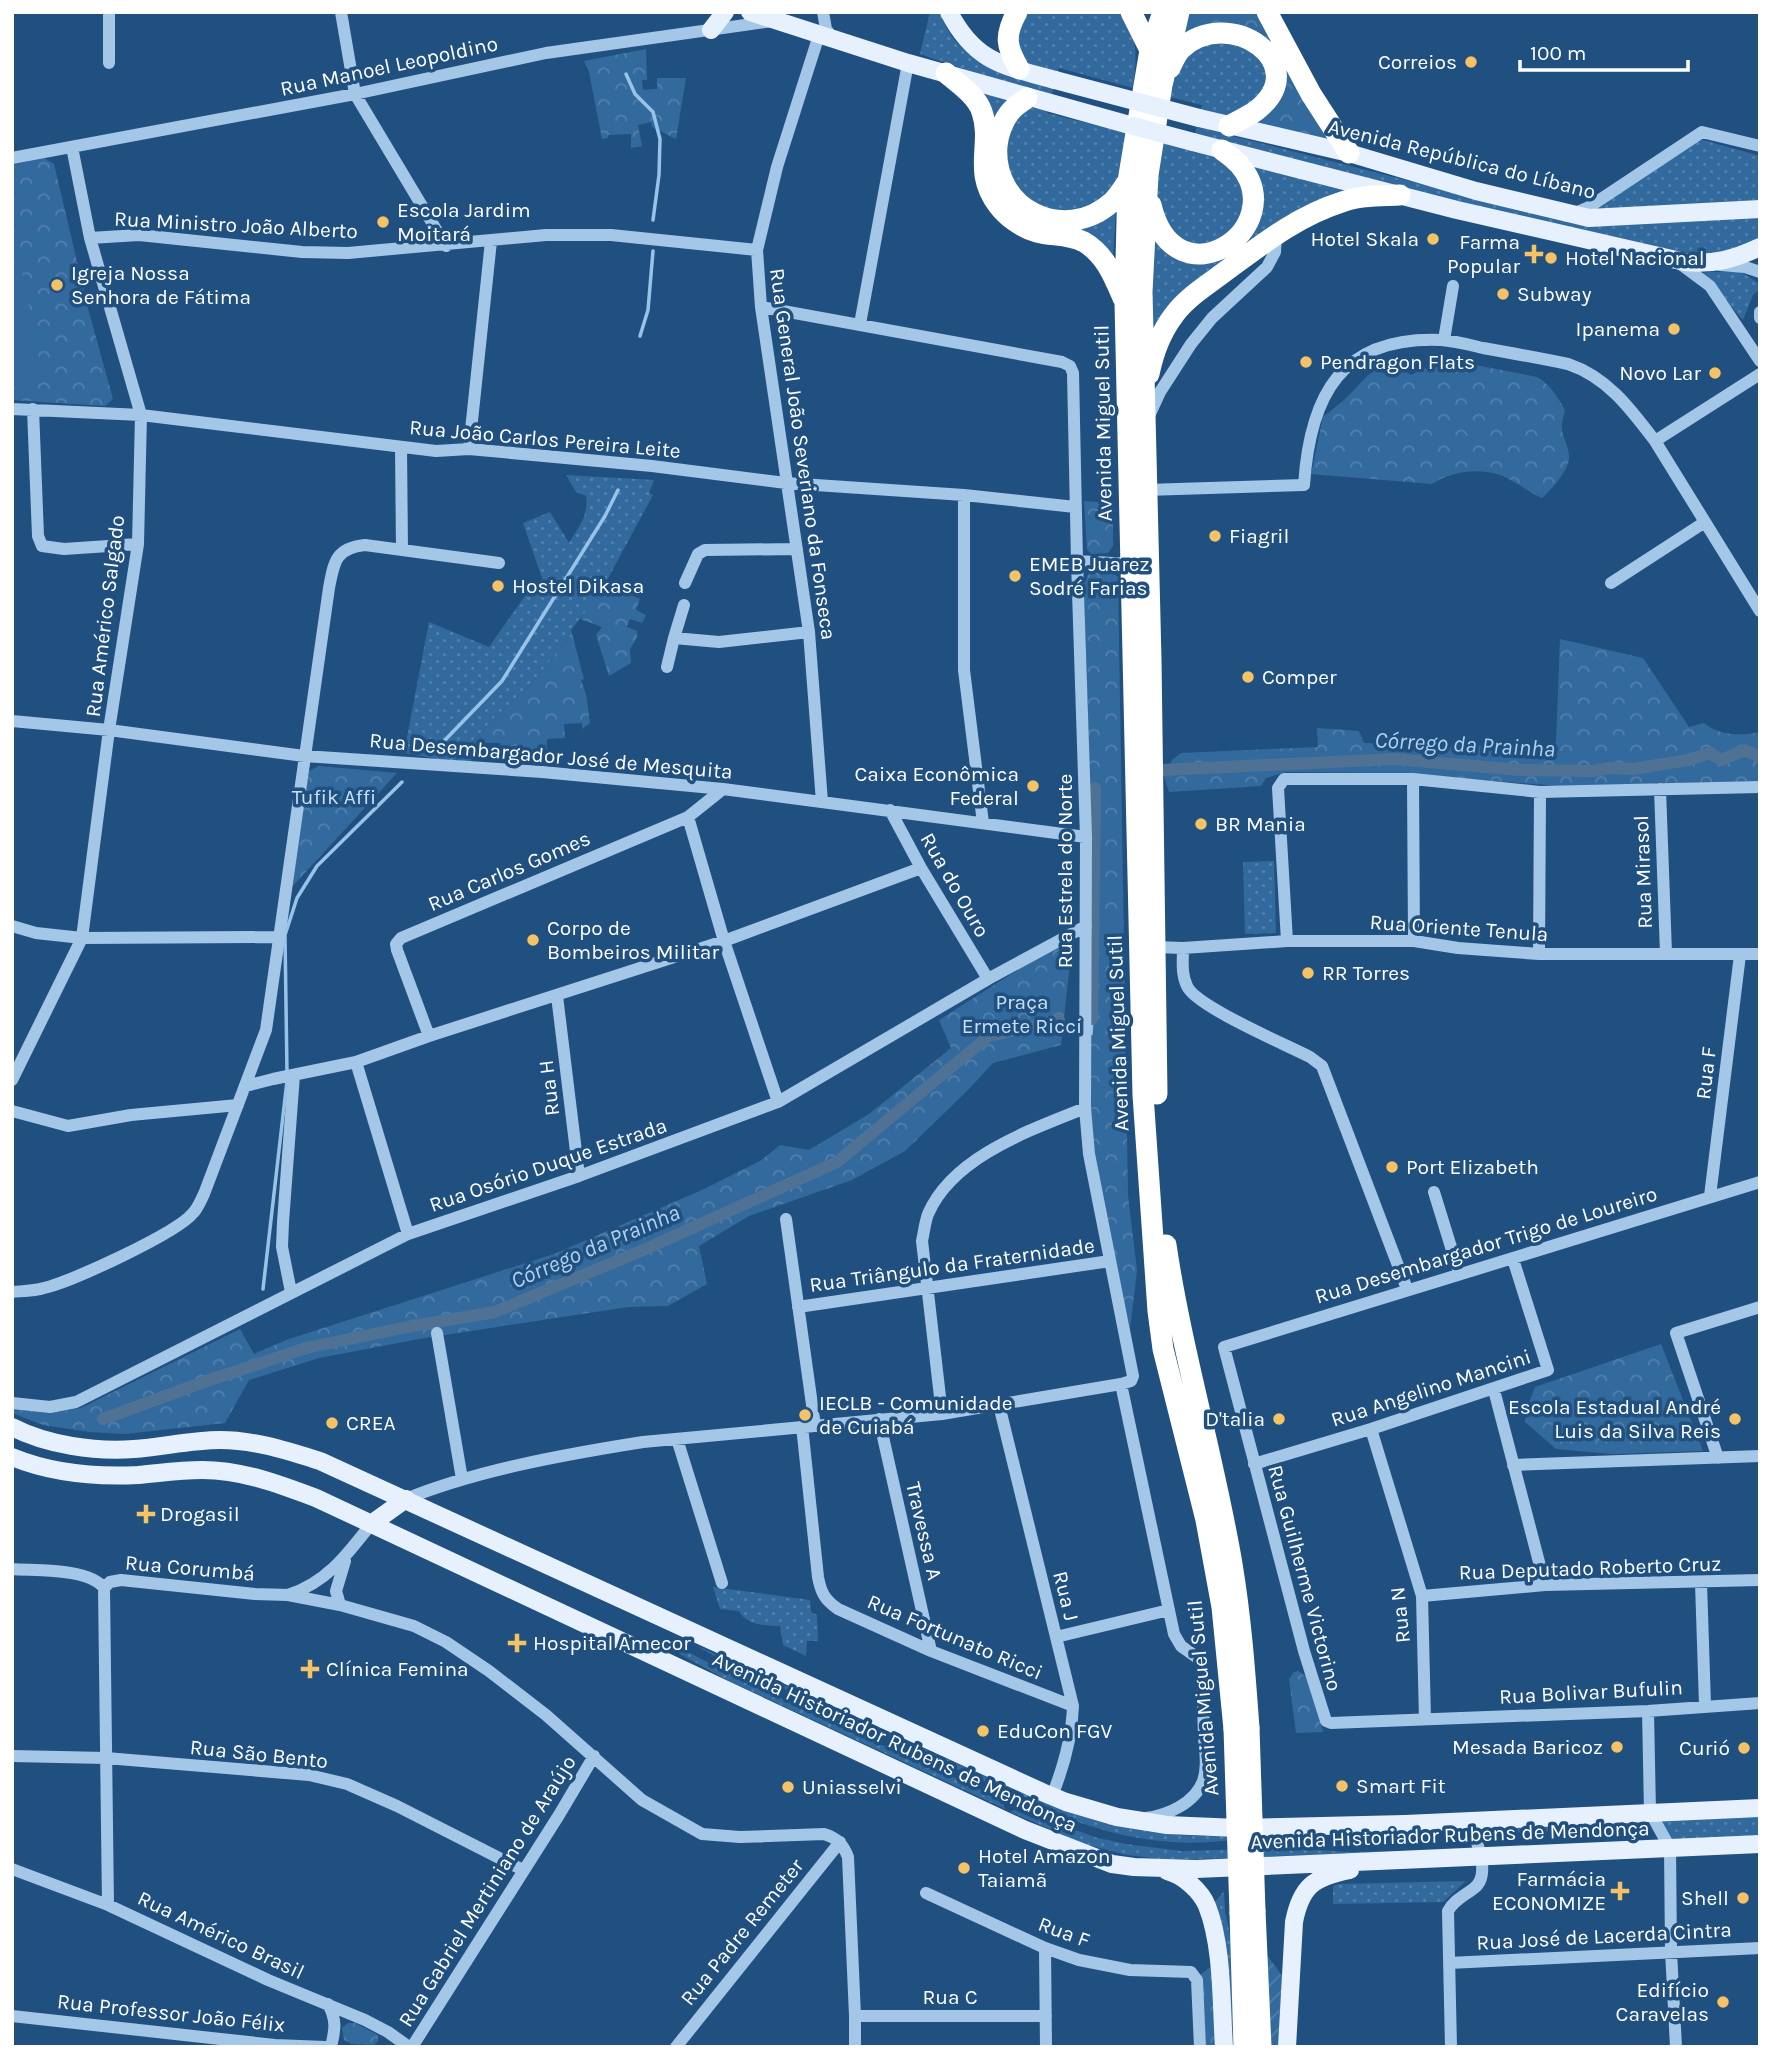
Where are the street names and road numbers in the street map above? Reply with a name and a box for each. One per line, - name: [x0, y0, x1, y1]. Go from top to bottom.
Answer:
- street label: Rua Manoel Leopoldino: [278, 31, 500, 101]
- street label: Avenida República do Líbano: [1326, 114, 1598, 204]
- street label: Rua Ministro João Alberto: [113, 207, 359, 243]
- street label: Rua General João Severiano da Fonseca: [765, 267, 841, 641]
- street label: Avenida Miguel Sutil: [1089, 325, 1117, 521]
- street label: Rua João Carlos Pereira Leite: [408, 415, 682, 463]
- street label: Rua Américo Salgado: [81, 514, 129, 718]
- street label: Rua Desembargador José de Mesquita: [368, 728, 734, 784]
- street label: Rua Estrela do Norte: [1053, 774, 1077, 968]
- street label: Rua Mirasol: [1629, 815, 1657, 929]
- street label: Rua Carlos Gomes: [424, 826, 594, 916]
- street label: Rua do Ouro: [916, 829, 994, 941]
- street label: Rua Oriente Tenula: [1369, 910, 1549, 946]
- street label: Avenida Miguel Sutil: [1103, 934, 1133, 1132]
- street label: Rua F: [1691, 1045, 1721, 1101]
- street label: Rua H: [534, 1059, 564, 1117]
- street label: Rua Osório Duque Estrada: [426, 1113, 670, 1217]
- street label: Rua Desembargador Trigo de Loureiro: [1312, 1181, 1660, 1309]
- street label: Rua Triângulo da Fraternidade: [808, 1233, 1096, 1297]
- street label: Rua Angelino Mancini: [1328, 1344, 1534, 1432]
- street label: Rua Guilherme Victorino: [1263, 1462, 1347, 1694]
- street label: Travessa A: [901, 1480, 947, 1582]
- street label: Rua Corumbá: [124, 1550, 256, 1586]
- street label: Rua Deputado Roberto Cruz: [1458, 1551, 1722, 1585]
- street label: Rua J: [1048, 1569, 1084, 1623]
- street label: Rua N: [1385, 1586, 1415, 1644]
- street label: Rua Fortunato Ricci: [864, 1589, 1046, 1685]
- street label: Avenida Miguel Sutil: [1182, 1599, 1224, 1797]
- street label: Avenida Historiador Rubens de Mendonça: [709, 1647, 1081, 1837]
- street label: Rua Bolivar Bufulin: [1499, 1675, 1683, 1709]
- street label: Rua São Bento: [189, 1735, 329, 1773]
- street label: Rua Gabriel Mertiniano de Araújo: [393, 1751, 581, 2031]
- street label: Avenida Historiador Rubens de Mendonça: [1250, 1816, 1650, 1854]
- street label: Rua Padre Remeter: [676, 1854, 809, 2010]
- street label: Rua Américo Brasil: [134, 1886, 308, 1984]
- street label: Rua F: [1035, 1912, 1093, 1952]
- street label: Rua José de Lacerda Cintra: [1476, 1917, 1732, 1955]
- street label: Rua C: [923, 1985, 978, 2009]
- street label: Rua Professor João Félix: [56, 1989, 286, 2037]

